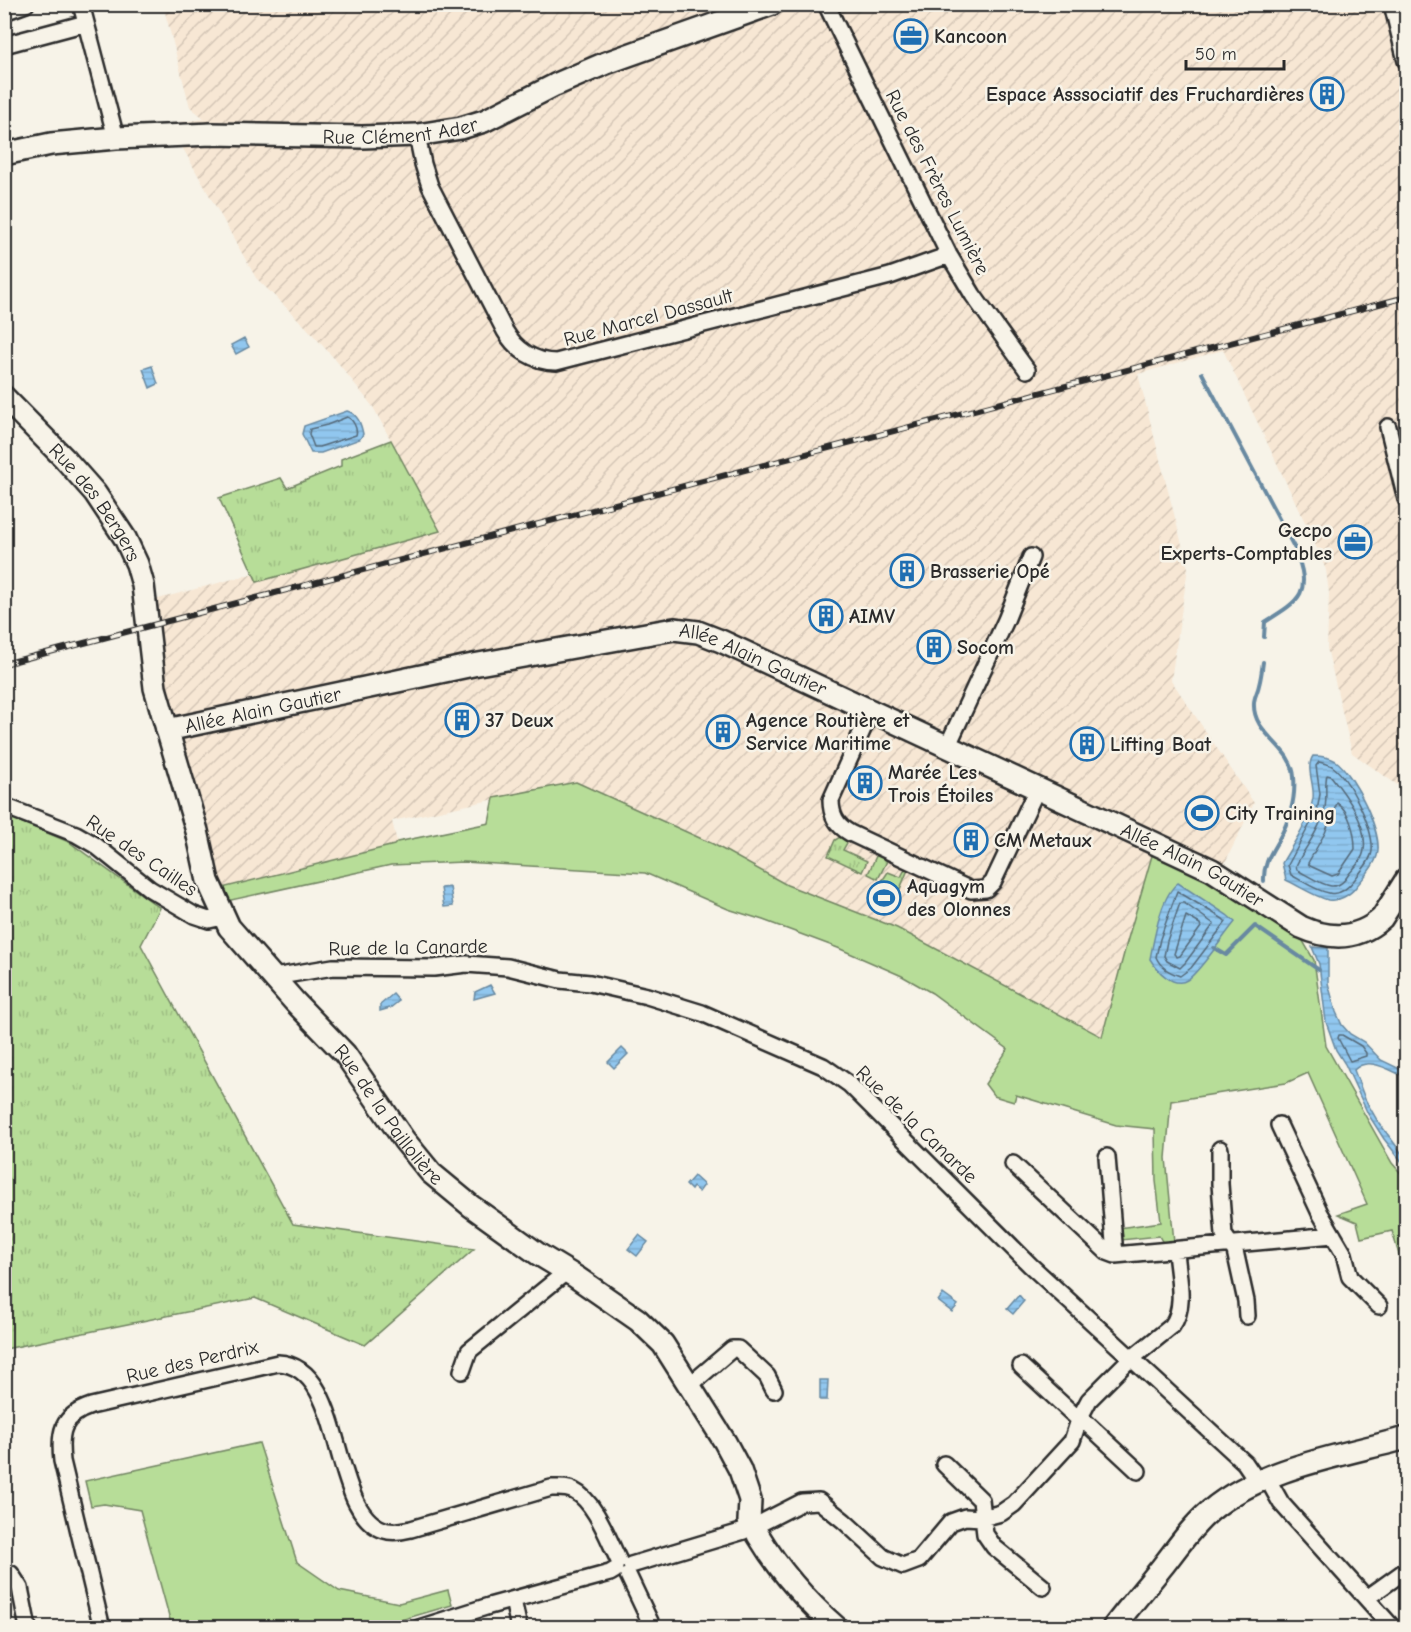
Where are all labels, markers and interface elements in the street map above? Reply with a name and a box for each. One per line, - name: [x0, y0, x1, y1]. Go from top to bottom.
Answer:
- office icon: Kancoon: [893, 18, 929, 54]
- place label: Kancoon: [934, 25, 1007, 48]
- scale bar: [1186, 33, 1284, 71]
- text: 50 m: [1195, 44, 1237, 65]
- building icon: Espace Asssociatif des Fruchardières: [1309, 76, 1345, 112]
- place label: Espace Asssociatif des Fruchardières: [986, 83, 1304, 106]
- street label: Rue des Frères Lumière: [881, 86, 994, 279]
- street label: Rue Clément Ader: [322, 113, 481, 149]
- street label: Rue Marcel Dassault: [561, 284, 736, 351]
- street label: Rue des Bergers: [44, 439, 145, 565]
- place label: Gecpo Experts-Comptables: [1160, 519, 1332, 565]
- office icon: Gecpo Experts-Comptables: [1337, 524, 1373, 560]
- building icon: Brasserie Opé: [889, 553, 925, 589]
- place label: Brasserie Opé: [930, 560, 1050, 583]
- building icon: AIMV: [808, 598, 844, 634]
- place label: AIMV: [849, 605, 895, 628]
- street label: Allée Alain Gautier: [678, 619, 830, 701]
- building icon: Socom: [916, 629, 952, 665]
- place label: Socom: [957, 636, 1014, 659]
- street label: Allée Alain Gautier: [183, 682, 343, 738]
- building icon: 37 Deux: [444, 702, 480, 738]
- place label: 37 Deux: [485, 709, 554, 732]
- place label: Agence Routière et Service Maritime: [746, 709, 910, 755]
- building icon: Agence Routière et Service Maritime: [705, 714, 741, 750]
- building icon: Lifting Boat: [1069, 726, 1105, 762]
- place label: Lifting Boat: [1110, 733, 1212, 756]
- place label: Marée Les Trois Étoiles: [888, 761, 993, 807]
- building icon: Marée Les Trois Étoiles: [847, 765, 883, 801]
- sports icon: City Training: [1184, 795, 1220, 831]
- place label: City Training: [1225, 802, 1335, 825]
- street label: Rue des Cailles: [82, 810, 202, 901]
- street label: Allée Alain Gautier: [1117, 818, 1268, 912]
- building icon: CM Metaux: [953, 822, 989, 858]
- place label: CM Metaux: [994, 829, 1092, 852]
- place label: Aquagym des Olonnes: [907, 875, 1011, 921]
- sports icon: Aquagym des Olonnes: [866, 880, 902, 916]
- street label: Rue de la Canarde: [328, 935, 488, 960]
- street label: Rue de la Paillolière: [330, 1039, 447, 1190]
- street label: Rue de la Canarde: [851, 1061, 982, 1188]
- street label: Rue des Perdrix: [124, 1335, 261, 1388]

